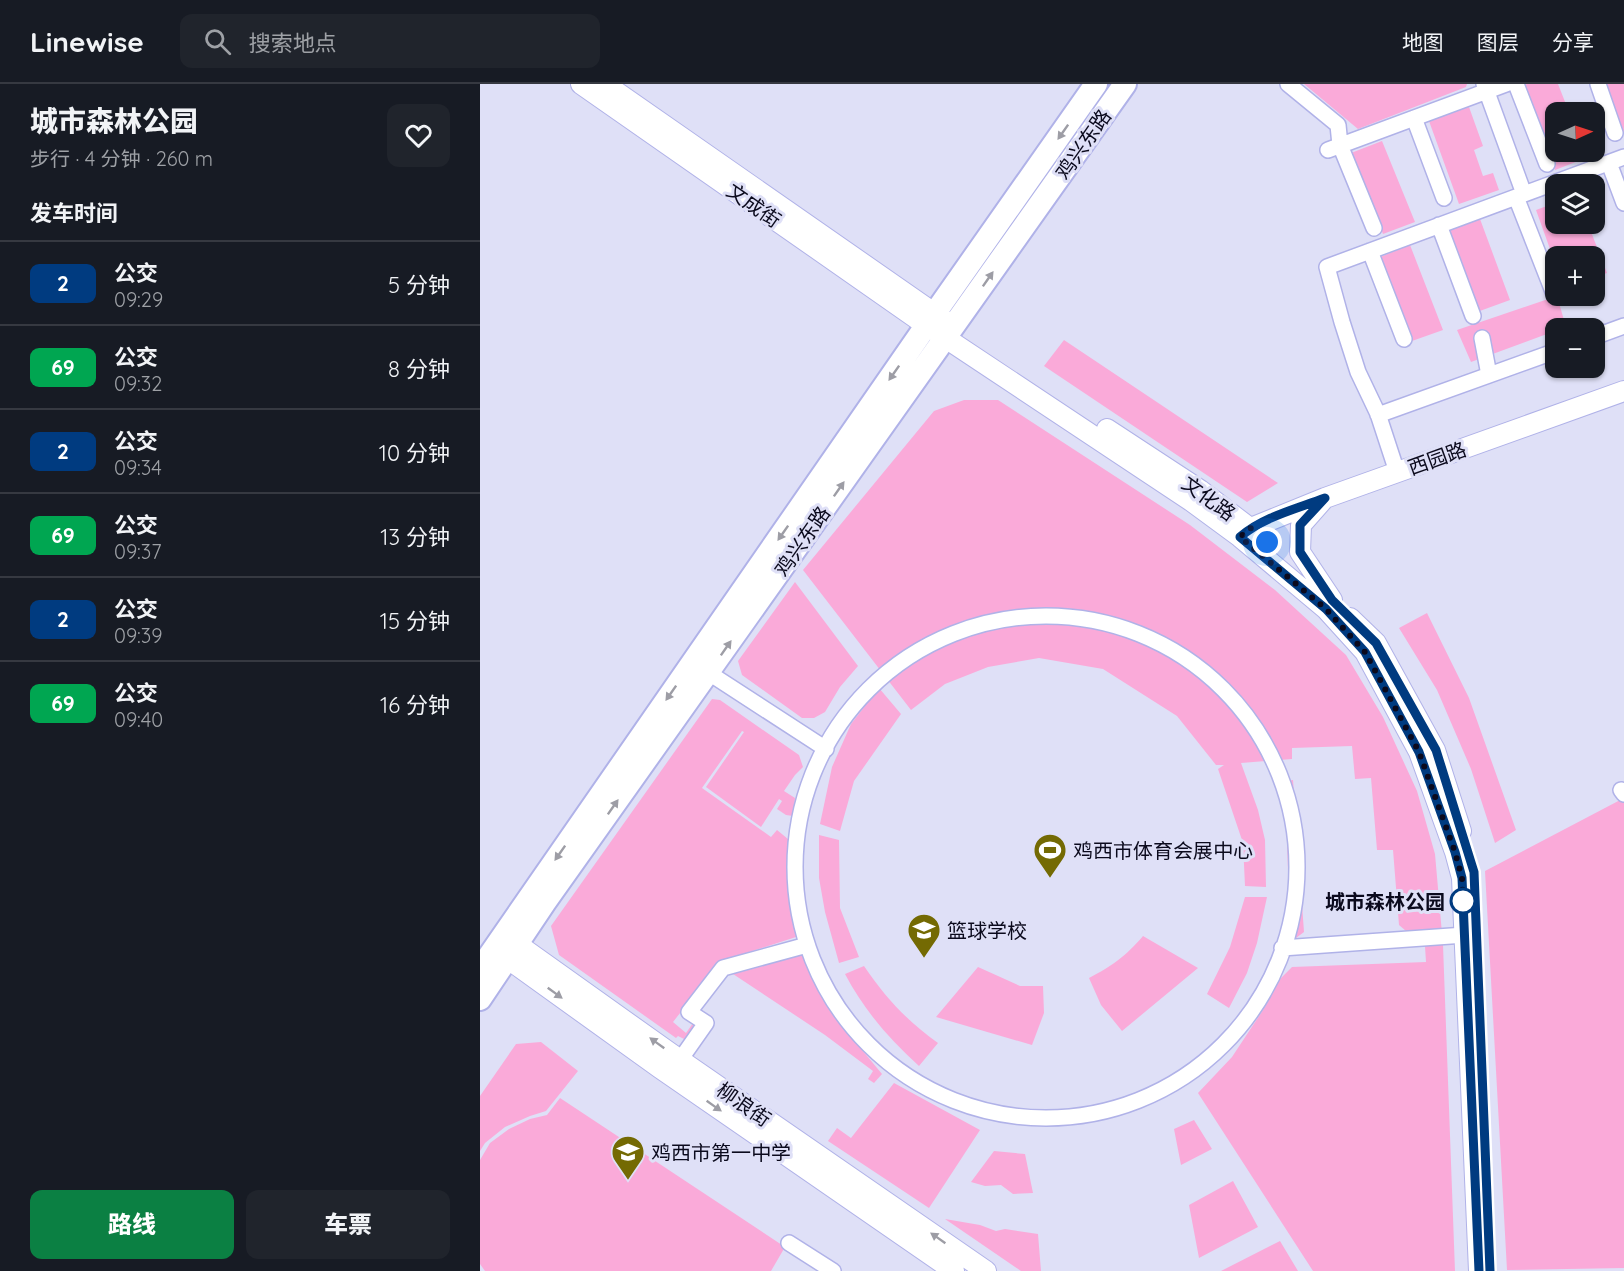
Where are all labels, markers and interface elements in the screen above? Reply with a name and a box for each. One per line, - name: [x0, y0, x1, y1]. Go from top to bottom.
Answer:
- search box: [180, 14, 600, 68]
- text: Linewise: [30, 24, 144, 59]
- icon: search: [201, 25, 234, 58]
- text: 搜索地点: [249, 29, 337, 57]
- text: 地图: [1402, 29, 1444, 55]
- text: 图层: [1477, 29, 1519, 55]
- text: 分享: [1552, 29, 1594, 55]
- north arrow: [1545, 102, 1605, 162]
- map controls: [1545, 102, 1605, 378]
- text: 城市森林公园: [30, 103, 198, 138]
- button: heart: [387, 104, 450, 167]
- street label: 鸡兴东路: [1050, 104, 1116, 184]
- one-way arrow: [1057, 123, 1069, 139]
- text: 步行 · 4 分钟 · 260 m: [30, 146, 213, 171]
- button: layers: [1545, 174, 1605, 234]
- street label: 文成街: [722, 178, 786, 232]
- text: 发车时间: [30, 199, 118, 227]
- button: +: [1545, 246, 1605, 306]
- text: 公交: [114, 259, 158, 287]
- text: 2: [57, 270, 69, 296]
- text: 5 分钟: [388, 271, 450, 299]
- one-way arrow: [982, 272, 994, 288]
- text: 09:29: [114, 287, 163, 312]
- button: −: [1545, 318, 1605, 378]
- text: 公交: [114, 343, 158, 371]
- text: 69: [51, 354, 75, 380]
- text: 8 分钟: [388, 355, 450, 383]
- one-way arrow: [888, 365, 900, 381]
- text: 09:32: [114, 371, 162, 396]
- text: 公交: [114, 427, 158, 455]
- street label: 西园路: [1405, 436, 1469, 480]
- text: 2: [57, 438, 69, 464]
- text: 10 分钟: [379, 439, 450, 467]
- text: 09:34: [114, 455, 162, 480]
- street label: 文化路: [1177, 470, 1241, 526]
- one-way arrow: [833, 482, 845, 498]
- street label: 鸡兴东路: [769, 501, 835, 581]
- text: 公交: [114, 511, 158, 539]
- text: 69: [51, 522, 75, 548]
- text: 13 分钟: [380, 523, 450, 551]
- one-way arrow: [777, 525, 789, 541]
- your location: [1252, 527, 1282, 557]
- text: 09:37: [114, 539, 162, 564]
- text: 公交: [114, 595, 158, 623]
- text: 2: [57, 606, 69, 632]
- text: 15 分钟: [380, 607, 450, 635]
- text: 09:39: [114, 623, 162, 648]
- one-way arrow: [720, 641, 732, 657]
- text: 公交: [114, 679, 158, 707]
- one-way arrow: [665, 685, 677, 701]
- text: 69: [51, 690, 75, 716]
- text: 16 分钟: [380, 691, 450, 719]
- text: 09:40: [114, 707, 163, 732]
- one-way arrow: [607, 800, 619, 816]
- sports icon: 鸡西市体育会展中心: [1032, 832, 1068, 879]
- place label: 鸡西市体育会展中心: [1073, 838, 1253, 863]
- one-way arrow: [554, 845, 566, 861]
- marker: 城市森林公园: [1450, 888, 1476, 914]
- place label: 城市森林公园: [1325, 889, 1445, 914]
- school or university icon: 篮球学校: [906, 912, 942, 959]
- place label: 篮球学校: [947, 918, 1027, 943]
- one-way arrow: [546, 987, 562, 999]
- one-way arrow: [649, 1037, 665, 1049]
- street label: 柳浪街: [712, 1077, 776, 1131]
- one-way arrow: [705, 1100, 722, 1111]
- school or university icon: 鸡西市第一中学: [610, 1134, 646, 1181]
- place label: 鸡西市第一中学: [651, 1140, 791, 1165]
- button: 路线: [30, 1190, 234, 1259]
- button: 车票: [246, 1190, 450, 1259]
- one-way arrow: [930, 1233, 946, 1244]

